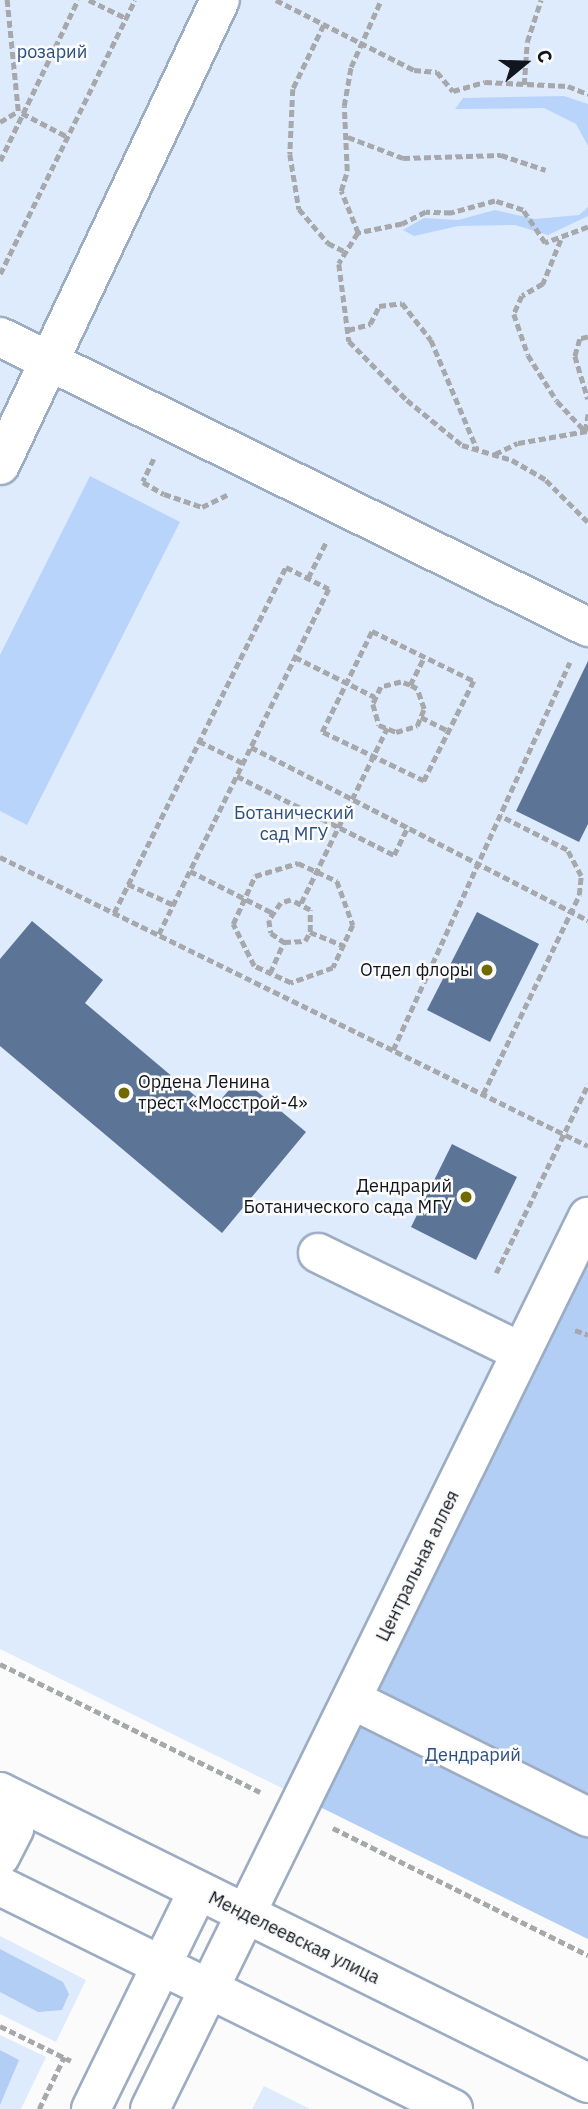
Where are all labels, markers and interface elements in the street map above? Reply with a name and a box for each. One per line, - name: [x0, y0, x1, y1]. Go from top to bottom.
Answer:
- north arrow: [490, 28, 560, 98]
- park label: розарий: [17, 41, 87, 63]
- text: С: [531, 46, 558, 66]
- park label: Ботанический сад МГУ: [234, 803, 354, 846]
- place label: Отдел флоры: [360, 959, 473, 981]
- marker: Отдел флоры: [479, 962, 495, 978]
- place label: Ордена Ленина трест «Мосстрой-4»: [138, 1072, 308, 1114]
- marker: Ордена Ленина трест «Мосстрой-4»: [116, 1085, 132, 1101]
- place label: Дендрарий Ботанического сада МГУ: [243, 1176, 452, 1218]
- marker: Дендрарий Ботанического сада МГУ: [458, 1189, 474, 1205]
- street label: Центральная аллея: [372, 1487, 464, 1645]
- park label: Дендрарий: [425, 1744, 521, 1766]
- street label: Менделеевская улица: [205, 1887, 383, 1989]

